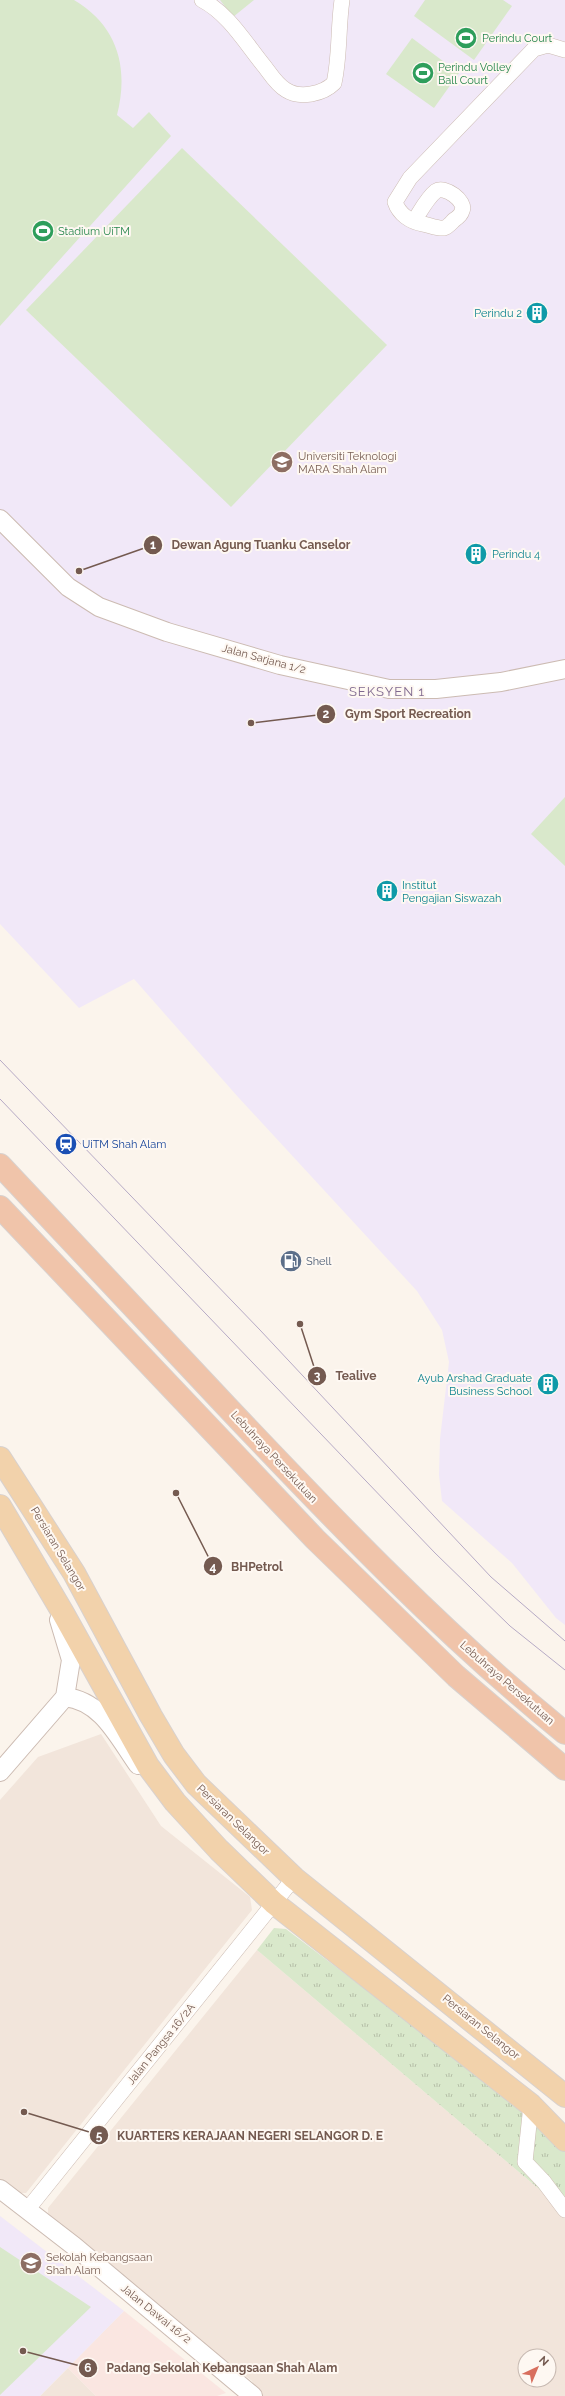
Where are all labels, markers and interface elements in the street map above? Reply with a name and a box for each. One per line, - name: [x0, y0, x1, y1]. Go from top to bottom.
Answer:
- sports icon: Perindu Court: [453, 25, 479, 51]
- place label: Perindu Court: [482, 32, 553, 45]
- sports icon: Perindu Volley Ball Court: [410, 60, 436, 86]
- place label: Perindu Volley Ball Court: [438, 61, 511, 87]
- sports icon: Stadium UiTM: [30, 218, 56, 244]
- place label: Stadium UiTM: [58, 225, 130, 238]
- building icon: Perindu 2: [524, 300, 550, 326]
- place label: Perindu 2: [474, 307, 522, 320]
- school or university icon: Universiti Teknologi MARA Shah Alam: [269, 449, 295, 475]
- place label: Universiti Teknologi MARA Shah Alam: [298, 450, 397, 476]
- callout: Dewan Agung Tuanku Canselor: [143, 533, 358, 557]
- text: 1: [150, 538, 156, 552]
- text: Dewan Agung Tuanku Canselor: [172, 538, 351, 552]
- building icon: Perindu 4: [463, 541, 489, 567]
- place label: Perindu 4: [492, 548, 540, 561]
- street label: Jalan Sarjana 1/2: [221, 642, 308, 677]
- district label: SEKSYEN 1: [349, 684, 425, 699]
- callout: Gym Sport Recreation: [316, 702, 479, 726]
- text: 2: [323, 707, 330, 721]
- text: Gym Sport Recreation: [345, 707, 471, 721]
- building icon: Institut Pengajian Siswazah: [374, 878, 400, 904]
- place label: Institut Pengajian Siswazah: [402, 879, 501, 905]
- station icon: UiTM Shah Alam: [53, 1131, 79, 1157]
- place label: UiTM Shah Alam: [82, 1138, 166, 1151]
- fuel station icon: Shell: [278, 1248, 304, 1274]
- place label: Shell: [306, 1255, 332, 1268]
- callout: Tealive: [307, 1364, 384, 1388]
- text: 3: [314, 1369, 321, 1383]
- text: Tealive: [336, 1369, 376, 1383]
- building icon: Ayub Arshad Graduate Business School: [535, 1371, 561, 1397]
- place label: Ayub Arshad Graduate Business School: [417, 1372, 533, 1398]
- street label: Lebuhraya Persekutuan: [228, 1408, 320, 1506]
- street label: Persiaran Selangor: [28, 1505, 88, 1593]
- callout: BHPetrol: [203, 1554, 291, 1578]
- text: 4: [210, 1560, 217, 1574]
- text: BHPetrol: [231, 1560, 283, 1574]
- street label: Lebuhraya Persekutuan: [457, 1639, 557, 1727]
- street label: Persiaran Selangor: [194, 1782, 272, 1858]
- street label: Persiaran Selangor: [440, 1992, 522, 2062]
- street label: Jalan Pangsa 16/2A: [124, 2000, 198, 2087]
- callout: KUARTERS KERAJAAN NEGERI SELANGOR D. E: [89, 2123, 391, 2147]
- text: 5: [96, 2129, 103, 2143]
- text: KUARTERS KERAJAAN NEGERI SELANGOR D. E: [117, 2129, 383, 2143]
- school or university icon: Sekolah Kebangsaan Shah Alam: [18, 2250, 44, 2276]
- place label: Sekolah Kebangsaan Shah Alam: [46, 2251, 152, 2277]
- street label: Jalan Dawai 16/2: [118, 2282, 194, 2346]
- north arrow: [517, 2348, 557, 2388]
- text: N: [536, 2354, 551, 2369]
- callout: Padang Sekolah Kebangsaan Shah Alam: [78, 2356, 345, 2380]
- text: 6: [84, 2361, 92, 2375]
- text: Padang Sekolah Kebangsaan Shah Alam: [107, 2361, 337, 2375]

